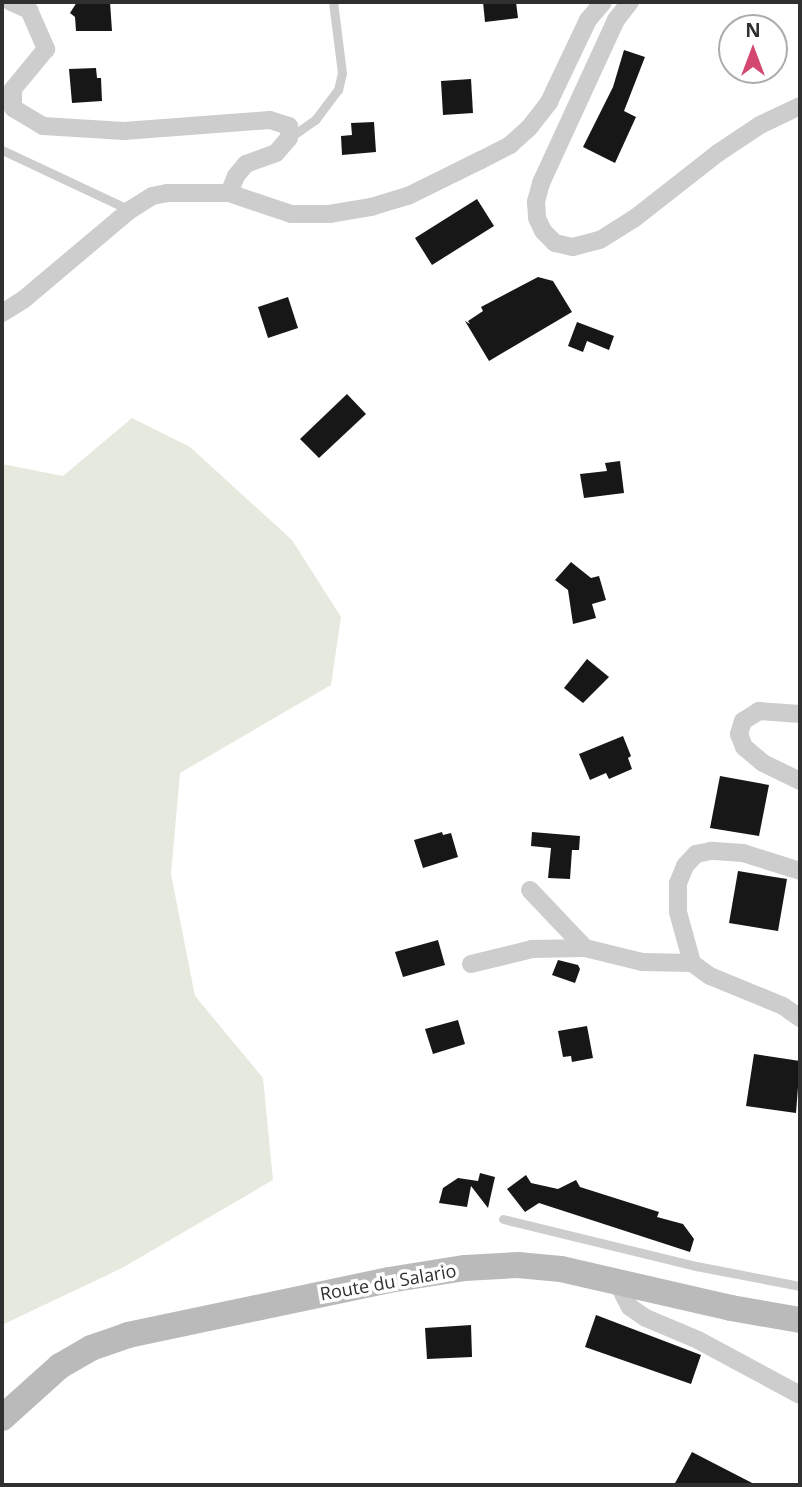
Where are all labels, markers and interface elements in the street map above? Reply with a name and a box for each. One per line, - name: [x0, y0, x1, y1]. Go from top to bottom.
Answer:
- north arrow: [718, 14, 788, 84]
- text: N: [745, 17, 761, 43]
- street label: Route du Salario: [318, 1259, 458, 1305]

